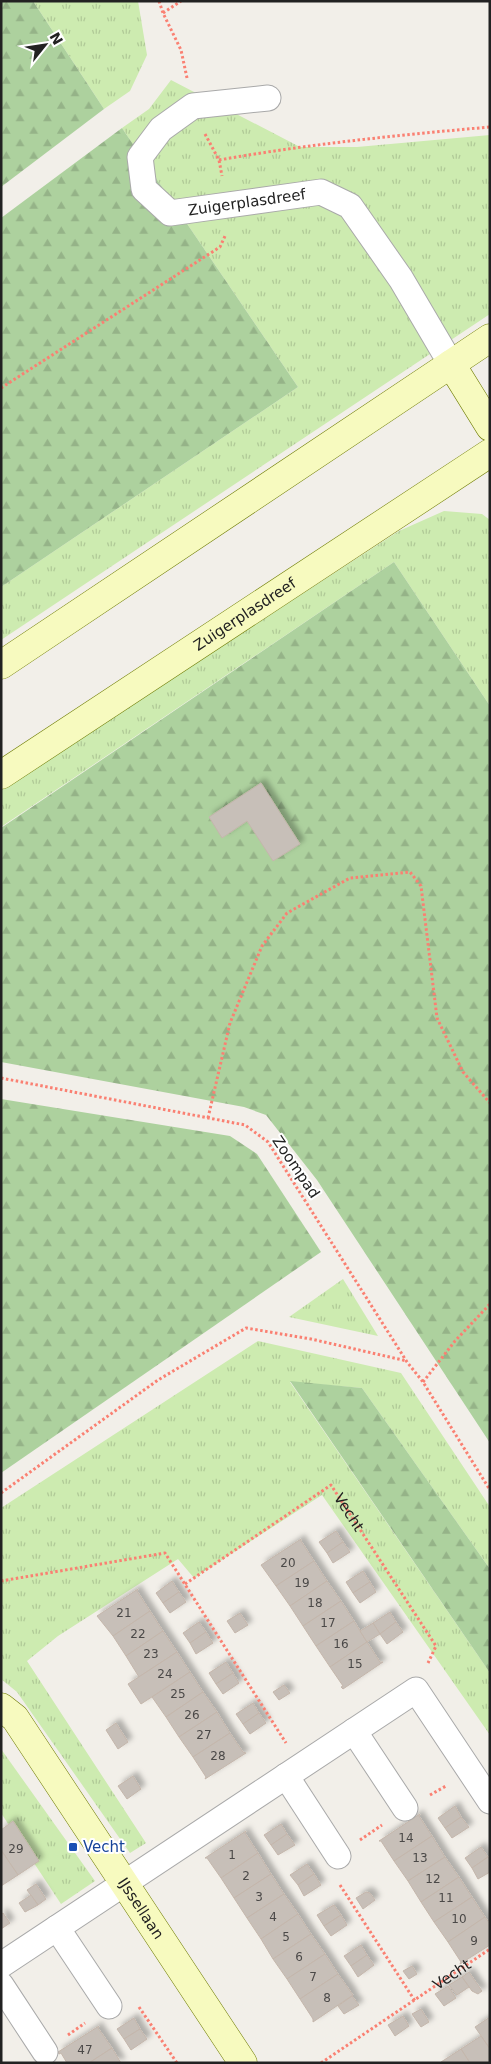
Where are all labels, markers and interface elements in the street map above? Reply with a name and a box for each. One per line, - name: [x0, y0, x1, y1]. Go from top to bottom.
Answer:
- north arrow: [20, 20, 70, 70]
- text: N: [46, 29, 66, 48]
- street label: Zuigerplasdreef: [187, 185, 308, 219]
- street label: Zuigerplasdreef: [190, 574, 300, 655]
- street label: Zoompad: [269, 1132, 323, 1202]
- street label: Vecht: [330, 1490, 368, 1535]
- house number: 20: [280, 1556, 296, 1570]
- house number: 19: [294, 1576, 310, 1590]
- house number: 18: [307, 1596, 323, 1610]
- house number: 21: [116, 1606, 132, 1620]
- house number: 17: [320, 1616, 336, 1630]
- house number: 22: [130, 1627, 146, 1641]
- house number: 16: [333, 1637, 349, 1651]
- house number: 23: [143, 1647, 159, 1661]
- house number: 15: [347, 1657, 363, 1671]
- house number: 24: [157, 1667, 173, 1681]
- house number: 25: [170, 1687, 186, 1701]
- house number: 26: [184, 1708, 200, 1722]
- house number: 27: [196, 1728, 212, 1742]
- house number: 28: [210, 1749, 226, 1763]
- house number: 14: [398, 1831, 414, 1845]
- place label: Vecht: [83, 1838, 125, 1856]
- marker: Vecht: [67, 1841, 79, 1853]
- house number: 29: [8, 1842, 24, 1856]
- house number: 1: [228, 1848, 236, 1862]
- house number: 13: [412, 1851, 428, 1865]
- house number: 2: [242, 1869, 250, 1883]
- house number: 12: [425, 1872, 441, 1886]
- street label: IJssellaan: [114, 1874, 168, 1943]
- house number: 3: [255, 1890, 263, 1904]
- house number: 11: [438, 1891, 454, 1905]
- house number: 4: [269, 1910, 277, 1924]
- house number: 10: [451, 1912, 467, 1926]
- house number: 5: [282, 1930, 290, 1944]
- house number: 9: [470, 1934, 478, 1948]
- house number: 6: [295, 1950, 303, 1964]
- street label: Vecht: [430, 1955, 475, 1994]
- house number: 7: [309, 1970, 317, 1984]
- house number: 8: [323, 1991, 331, 2005]
- house number: 47: [77, 2043, 93, 2057]

